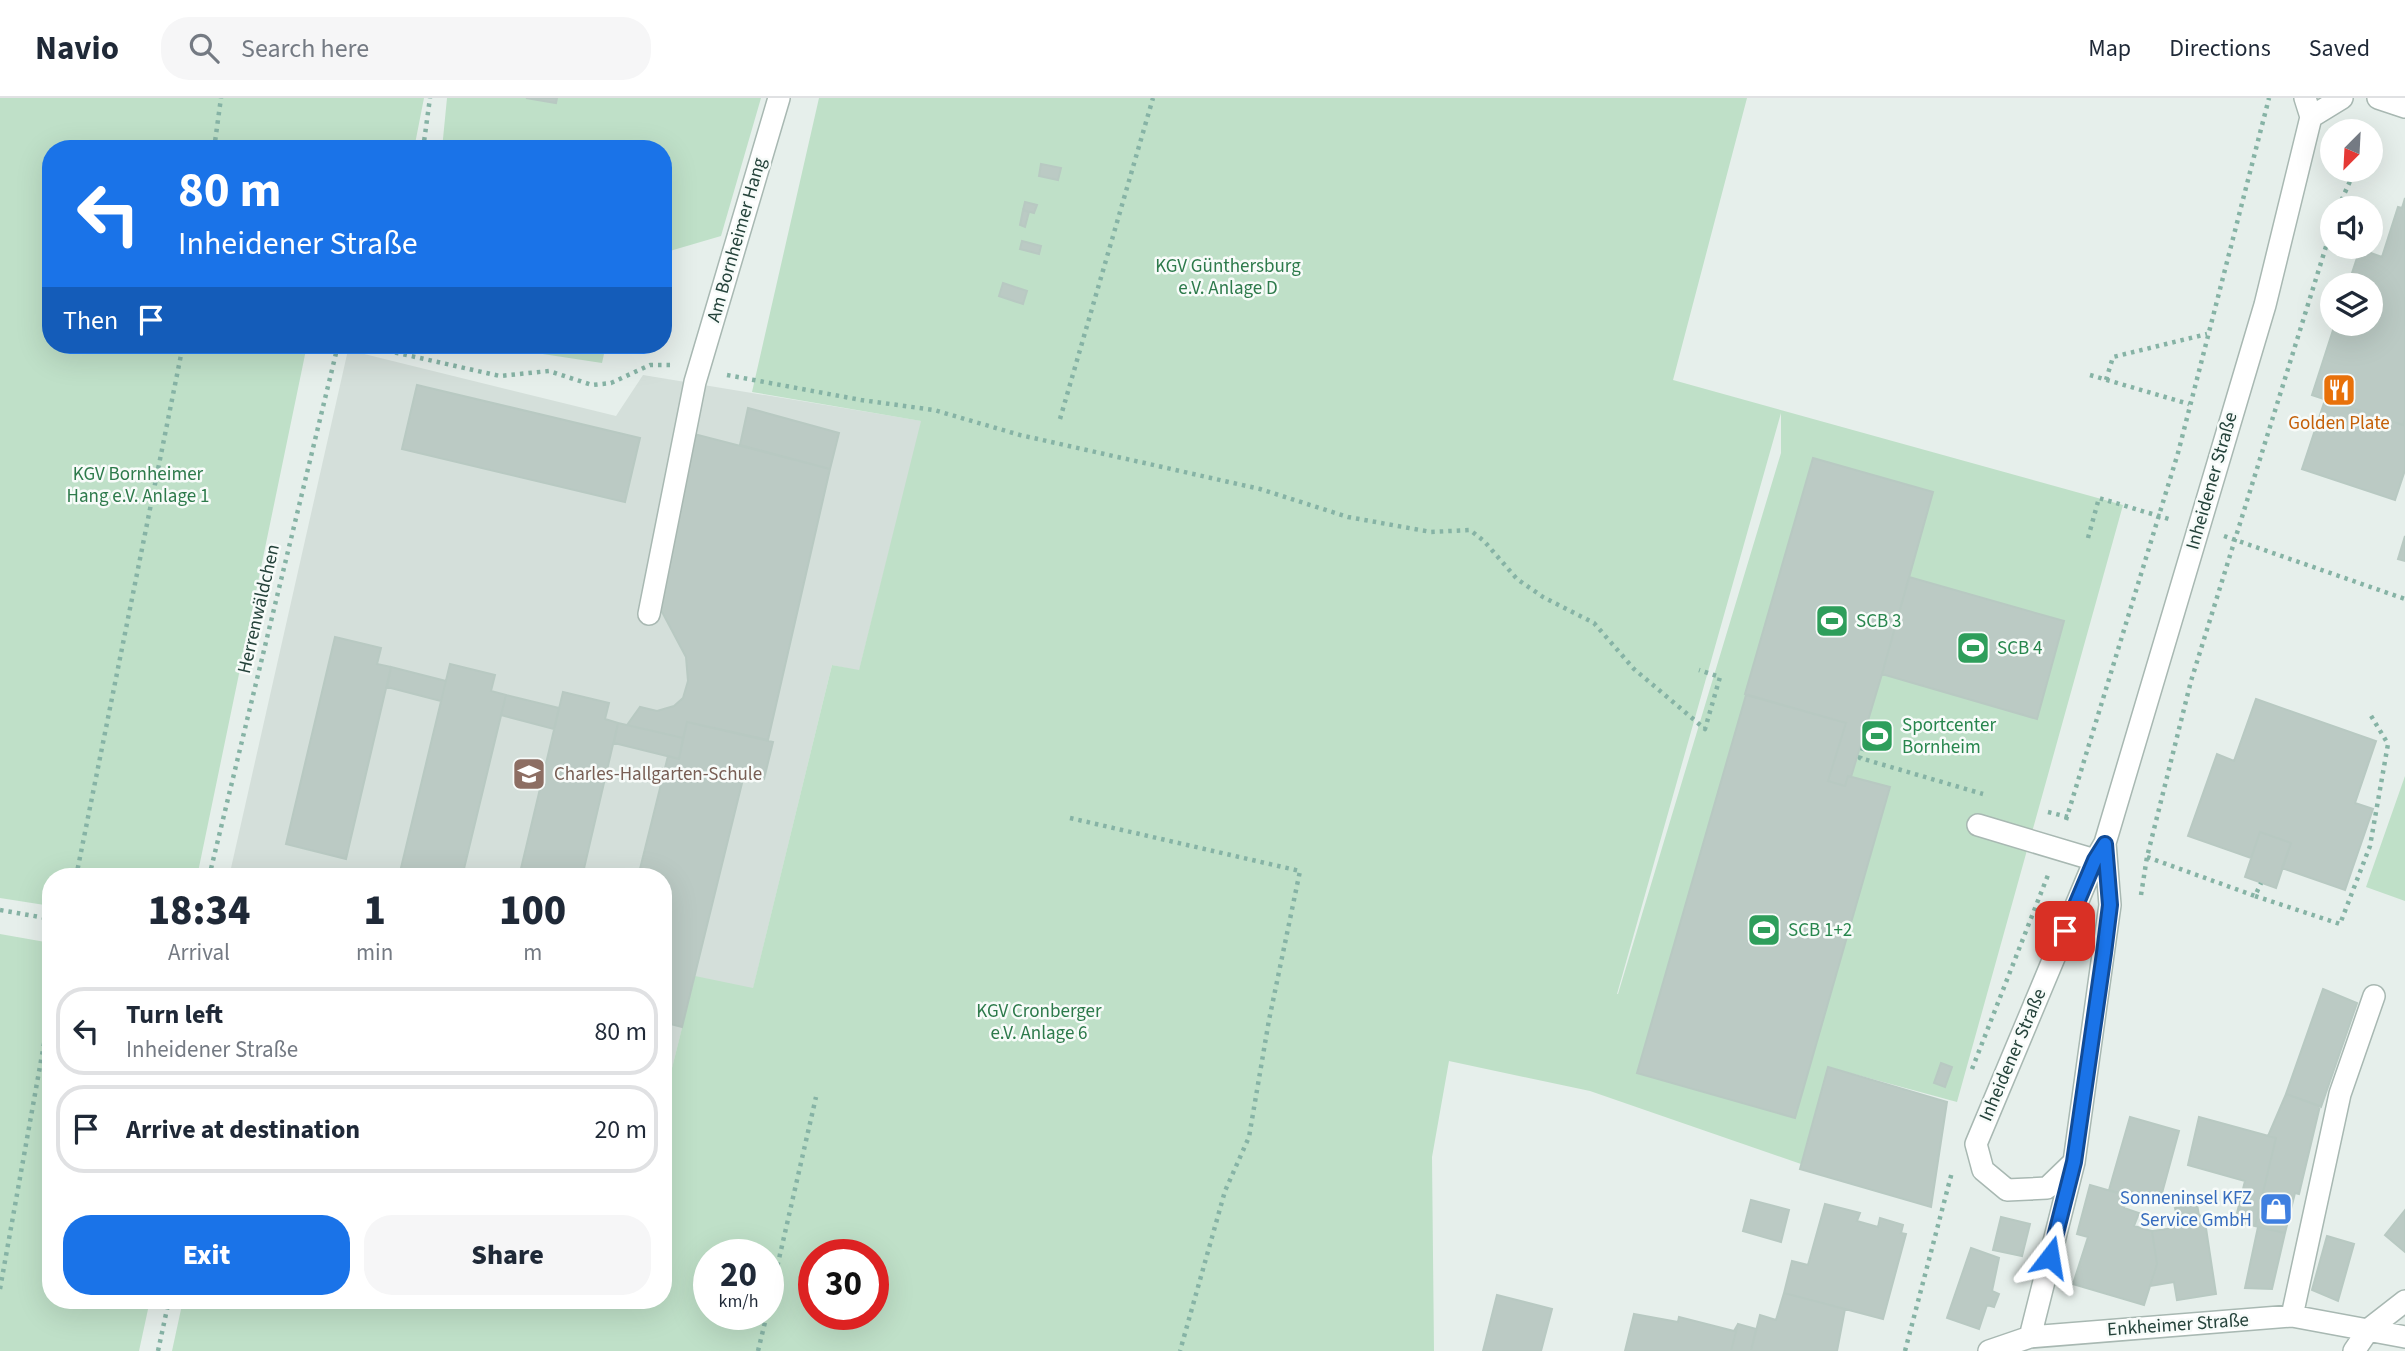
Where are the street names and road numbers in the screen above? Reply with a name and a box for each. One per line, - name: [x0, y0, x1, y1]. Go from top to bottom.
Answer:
- street label: Am Bornheimer Hang: [701, 154, 774, 326]
- street label: Inheidener Straße: [2179, 409, 2245, 553]
- street label: Herrenwäldchen: [231, 542, 287, 676]
- street label: Inheidener Straße: [1973, 984, 2053, 1126]
- street label: Enkheimer Straße: [2106, 1307, 2250, 1343]

